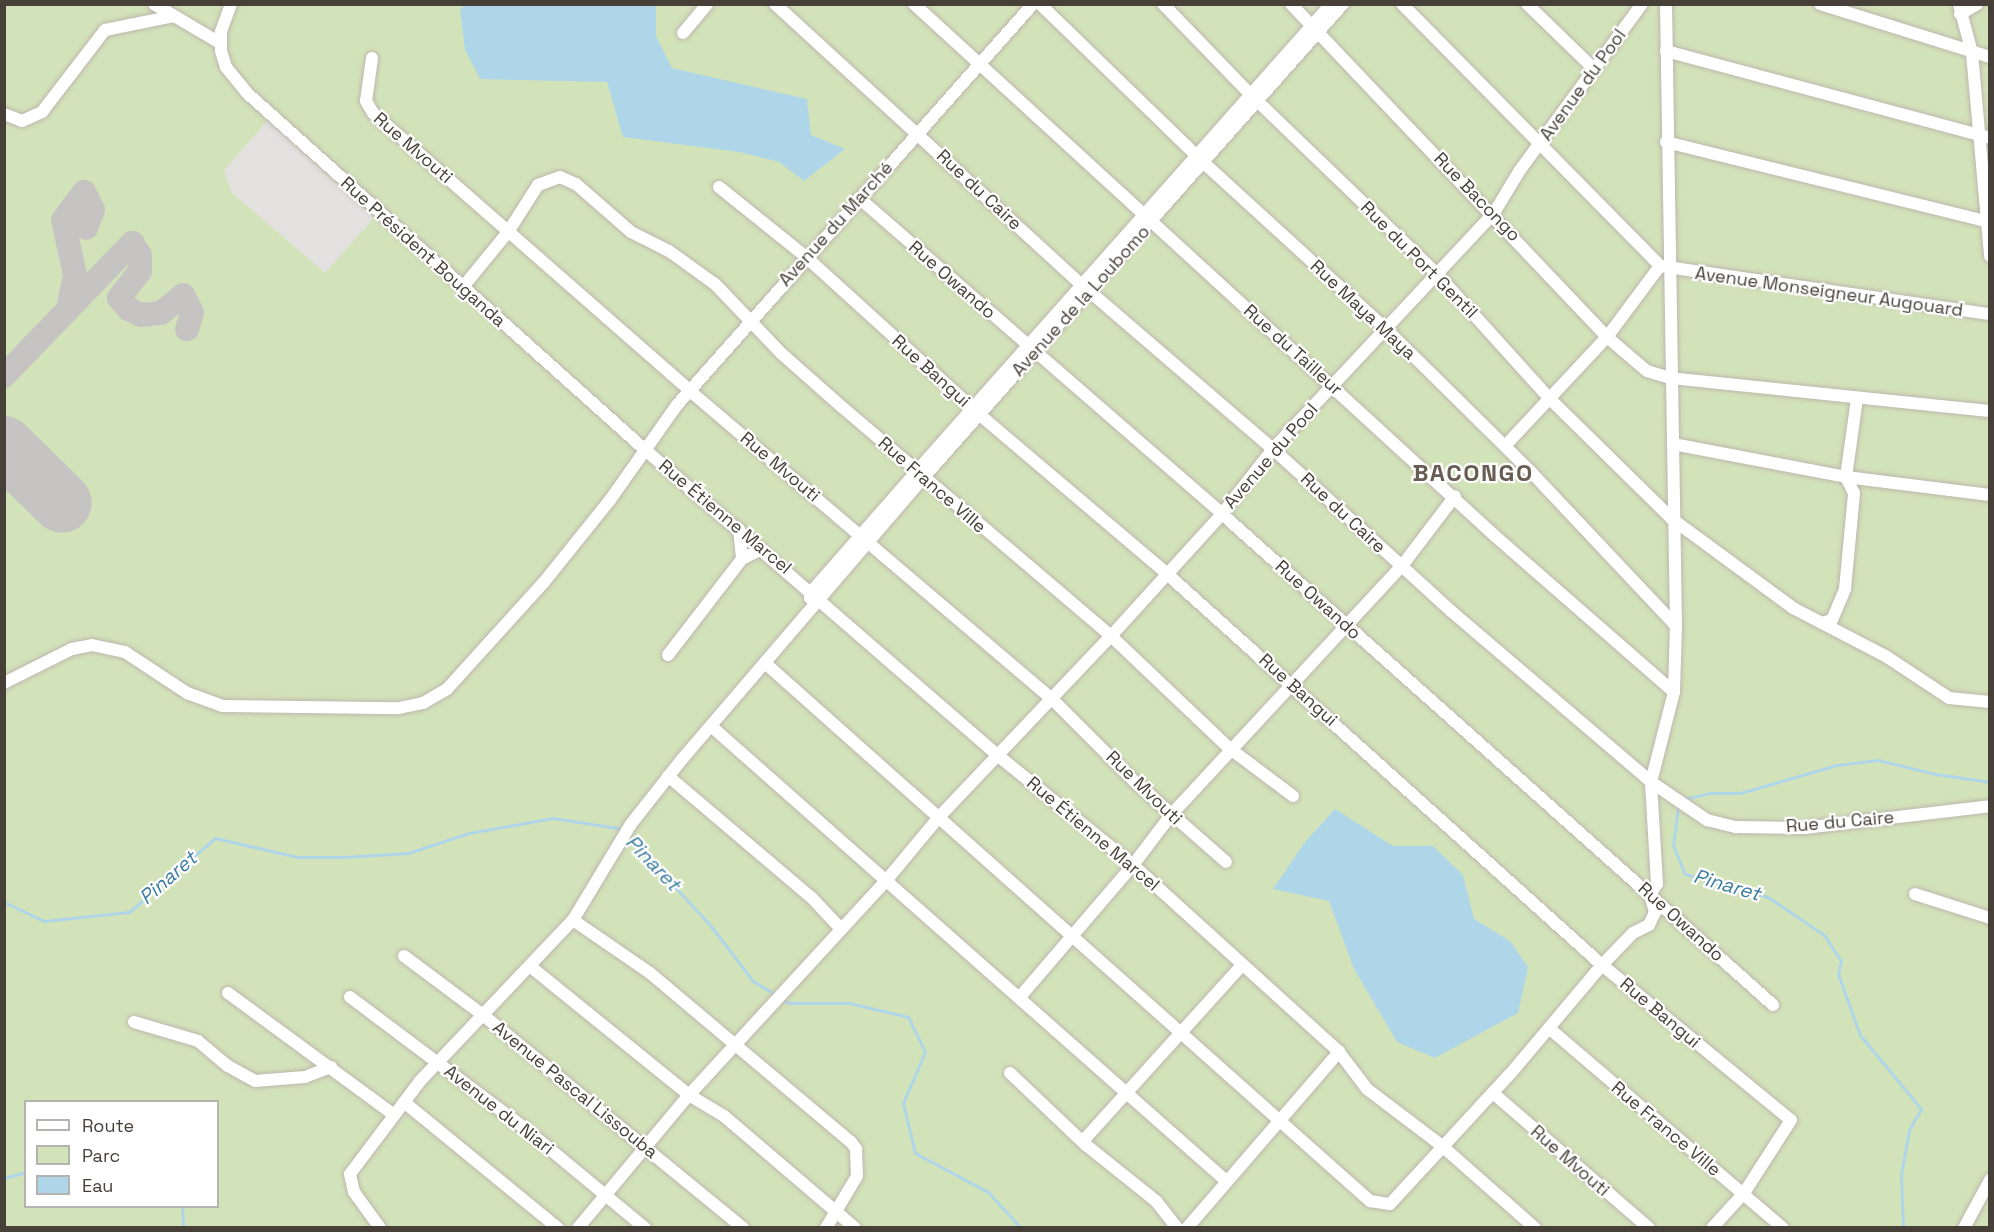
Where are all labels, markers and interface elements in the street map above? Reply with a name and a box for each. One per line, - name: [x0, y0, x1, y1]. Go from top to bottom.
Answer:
- street label: Avenue du Pool: [1535, 25, 1631, 145]
- street label: Rue Mvouti: [369, 108, 457, 188]
- street label: Rue du Caire: [932, 145, 1026, 235]
- street label: Rue Bacongo: [1429, 148, 1525, 246]
- street label: Avenue du Marché: [774, 157, 898, 291]
- street label: Rue Président Bouganda: [336, 172, 510, 332]
- street label: Rue du Port Gentil: [1356, 197, 1482, 323]
- street label: Avenue de la Loubomo: [1008, 221, 1154, 381]
- street label: Rue Owando: [904, 236, 1000, 324]
- street label: Rue Maya Maya: [1306, 256, 1420, 364]
- street label: Avenue Monseigneur Augouard: [1694, 262, 1964, 322]
- street label: Rue du Tailleur: [1239, 300, 1347, 400]
- street label: Rue Bangui: [887, 330, 975, 412]
- street label: Avenue du Pool: [1219, 399, 1323, 513]
- street label: Rue Mvouti: [736, 427, 824, 507]
- street label: Rue France Ville: [873, 432, 991, 538]
- street label: Rue Étienne Marcel: [654, 455, 796, 579]
- district label: BACONGO: [1412, 459, 1534, 487]
- street label: Rue du Caire: [1296, 468, 1390, 558]
- street label: Rue Owando: [1271, 556, 1365, 644]
- street label: Rue Bangui: [1254, 649, 1342, 731]
- street label: Rue Mvouti: [1101, 746, 1187, 830]
- street label: Rue Étienne Marcel: [1022, 772, 1164, 896]
- street label: Rue du Caire: [1785, 807, 1895, 837]
- water label: Pinaret: [621, 830, 685, 896]
- water label: Pinaret: [134, 846, 202, 910]
- water label: Pinaret: [1691, 864, 1763, 906]
- street label: Rue Owando: [1634, 878, 1728, 966]
- street label: Rue Bangui: [1616, 973, 1704, 1053]
- street label: Avenue Pascal Lissouba: [488, 1017, 662, 1163]
- street label: Avenue du Niari: [440, 1060, 558, 1160]
- street label: Rue France Ville: [1607, 1077, 1725, 1181]
- legend: [24, 1100, 219, 1208]
- text: Route: [82, 1114, 134, 1137]
- street label: Rue Mvouti: [1526, 1121, 1614, 1201]
- text: Parc: [82, 1144, 120, 1167]
- text: Eau: [82, 1174, 113, 1197]

